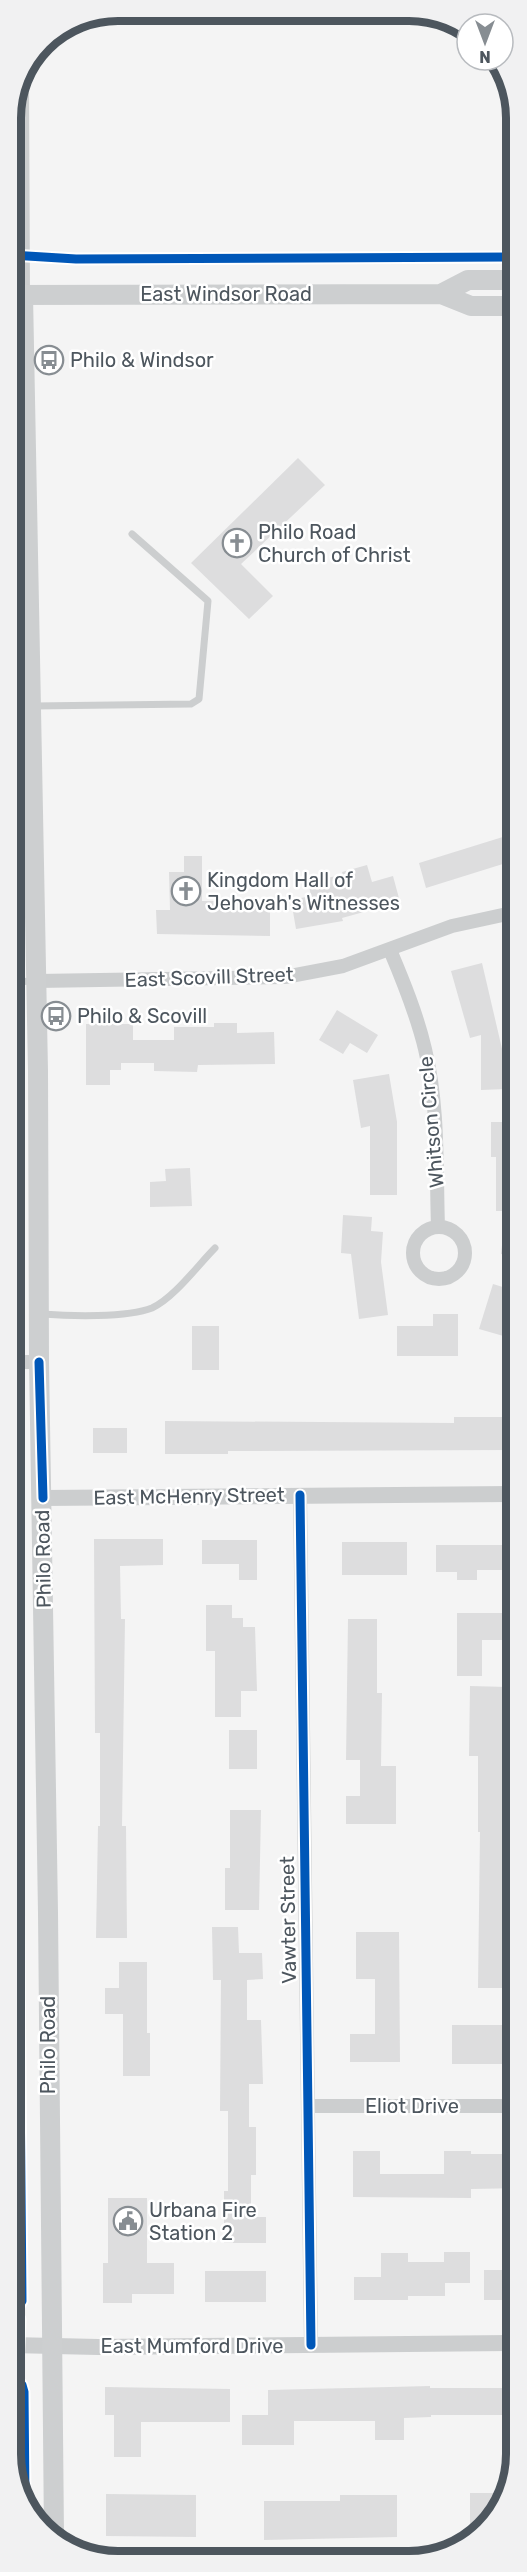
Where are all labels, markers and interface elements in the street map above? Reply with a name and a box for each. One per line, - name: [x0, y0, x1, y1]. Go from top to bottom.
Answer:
- north arrow: [455, 12, 515, 72]
- text: N: [479, 47, 491, 66]
- street label: East Windsor Road: [140, 282, 312, 306]
- bus stop icon: Philo & Windsor: [33, 344, 65, 376]
- place label: Philo & Windsor: [70, 348, 214, 372]
- place label: Philo Road Church of Christ: [258, 520, 411, 567]
- church icon: Philo Road Church of Christ: [221, 527, 253, 559]
- place label: Kingdom Hall of Jehovah's Witnesses: [207, 868, 400, 915]
- church icon: Kingdom Hall of Jehovah's Witnesses: [170, 875, 202, 907]
- street label: East Scovill Street: [124, 962, 294, 992]
- bus stop icon: Philo & Scovill: [40, 1000, 72, 1032]
- place label: Philo & Scovill: [77, 1004, 207, 1028]
- street label: Whitson Circle: [413, 1055, 449, 1189]
- street label: East McHenry Street: [93, 1482, 285, 1510]
- street label: Philo Road: [30, 1510, 56, 1608]
- street label: Vawter Street: [275, 1856, 301, 1984]
- street label: Philo Road: [36, 1996, 60, 2094]
- street label: Eliot Drive: [365, 2094, 459, 2118]
- place label: Urbana Fire Station 2: [149, 2198, 257, 2245]
- public building icon: Urbana Fire Station 2: [112, 2205, 144, 2237]
- street label: East Mumford Drive: [101, 2334, 283, 2358]

